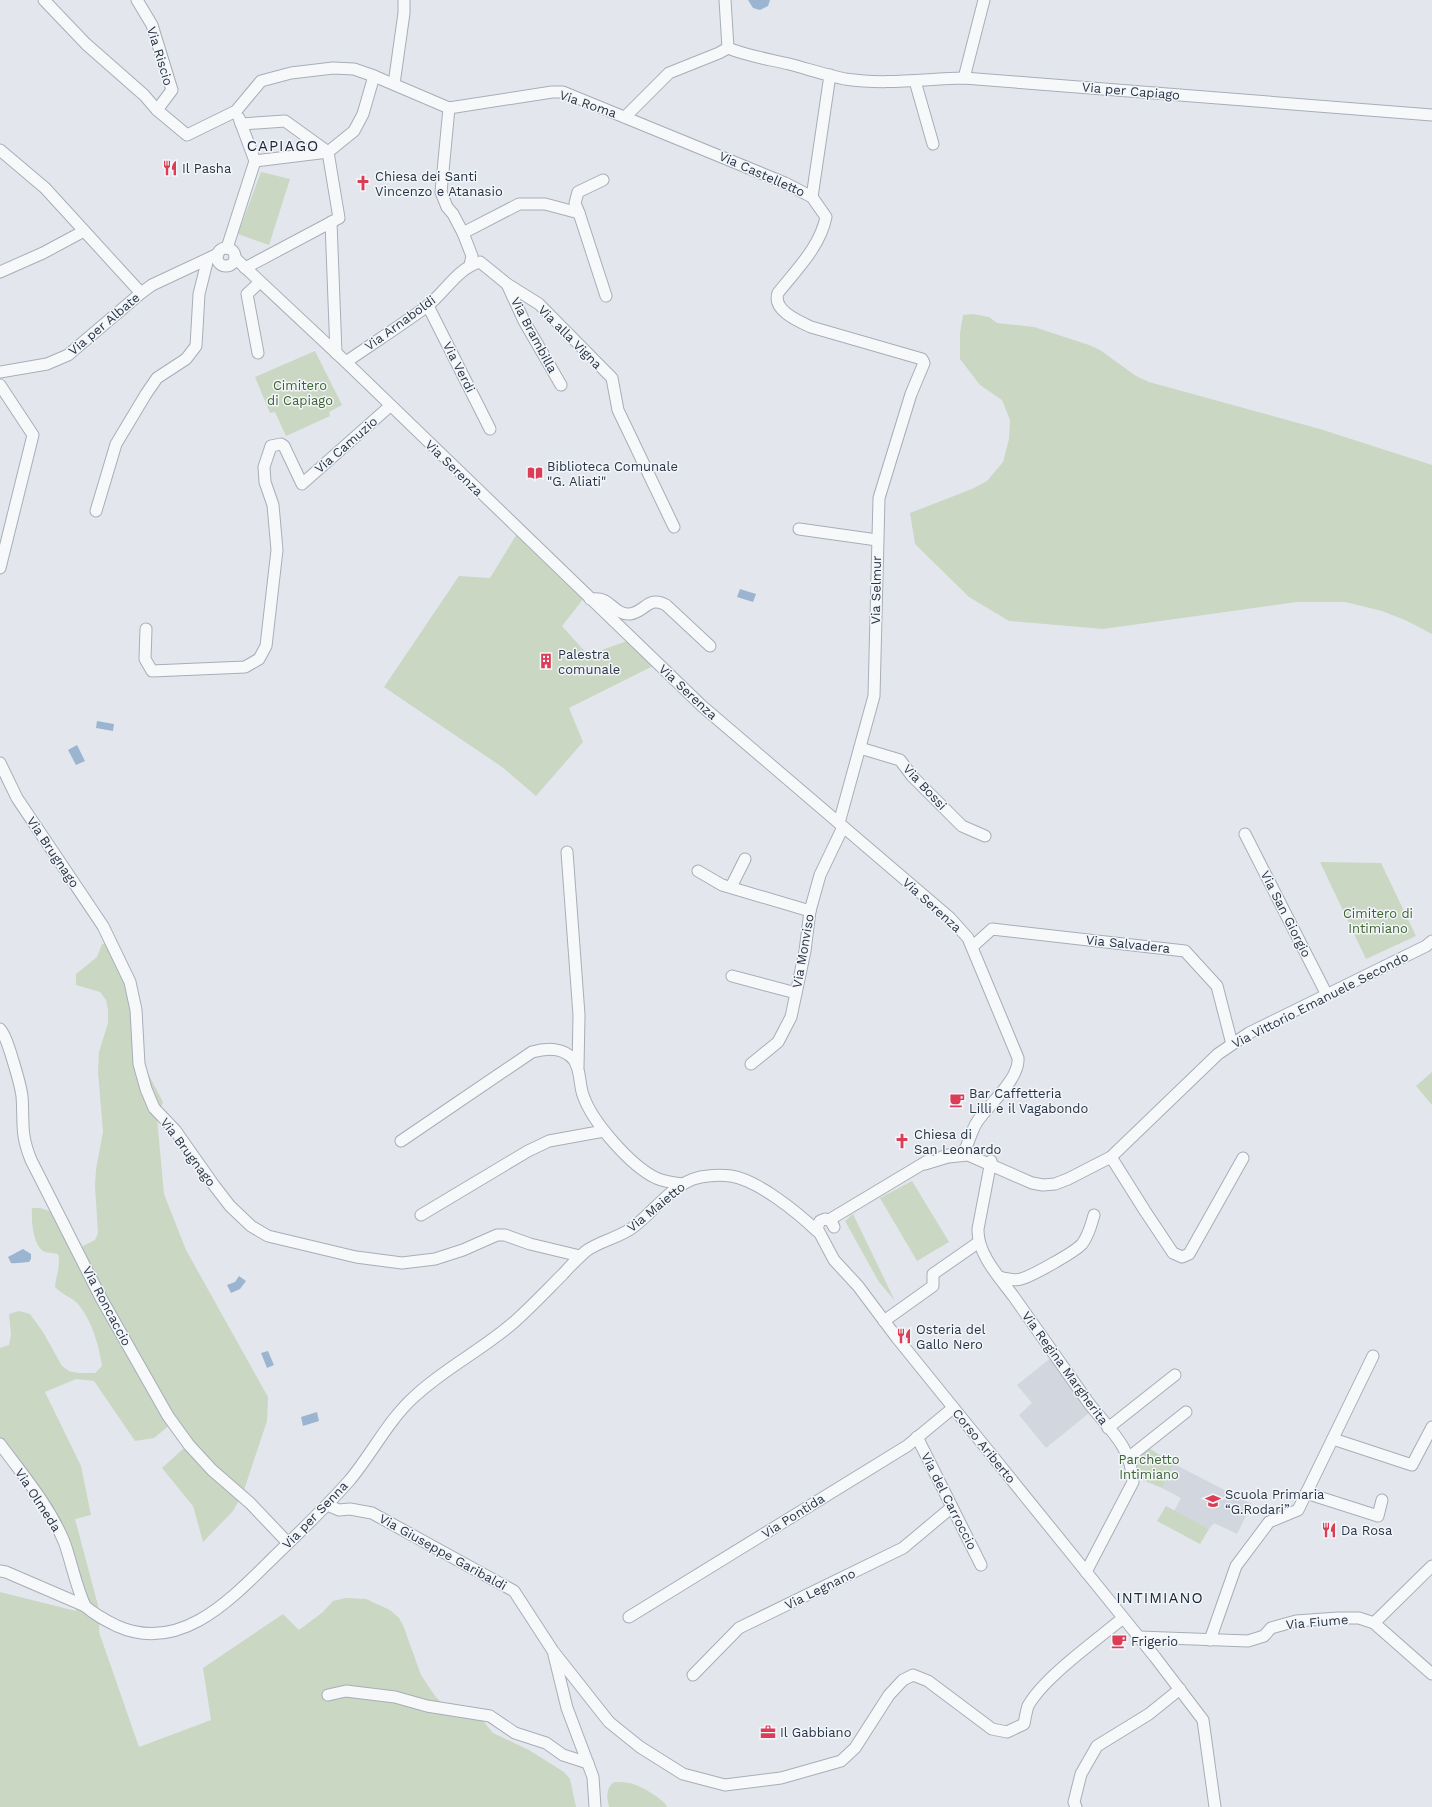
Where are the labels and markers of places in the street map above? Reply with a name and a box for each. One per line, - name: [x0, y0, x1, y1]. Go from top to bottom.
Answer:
- restaurant icon: Il Pasha: [161, 159, 179, 177]
- place label: Il Pasha: [182, 161, 232, 176]
- place label: Chiesa dei Santi Vincenzo e Atanasio: [375, 169, 503, 199]
- church icon: Chiesa dei Santi Vincenzo e Atanasio: [354, 174, 372, 192]
- place label: Biblioteca Comunale "G. Aliati": [547, 459, 678, 489]
- library icon: Biblioteca Comunale "G. Aliati": [526, 464, 544, 482]
- place label: Palestra comunale: [558, 647, 620, 677]
- building icon: Palestra comunale: [537, 652, 555, 670]
- place label: Bar Caffetteria Lilli e il Vagabondo: [969, 1086, 1088, 1116]
- cafe icon: Bar Caffetteria Lilli e il Vagabondo: [948, 1091, 966, 1109]
- place label: Chiesa di San Leonardo: [914, 1127, 1002, 1157]
- church icon: Chiesa di San Leonardo: [893, 1132, 911, 1150]
- place label: Osteria del Gallo Nero: [916, 1322, 985, 1352]
- restaurant icon: Osteria del Gallo Nero: [895, 1327, 913, 1345]
- place label: Scuola Primaria “G.Rodari”: [1225, 1487, 1325, 1517]
- school or university icon: Scuola Primaria “G.Rodari”: [1204, 1492, 1222, 1510]
- restaurant icon: Da Rosa: [1320, 1521, 1338, 1539]
- place label: Da Rosa: [1341, 1523, 1393, 1538]
- cafe icon: Frigerio: [1110, 1632, 1128, 1650]
- place label: Frigerio: [1131, 1634, 1178, 1649]
- office icon: Il Gabbiano: [759, 1723, 777, 1741]
- place label: Il Gabbiano: [780, 1725, 852, 1740]

